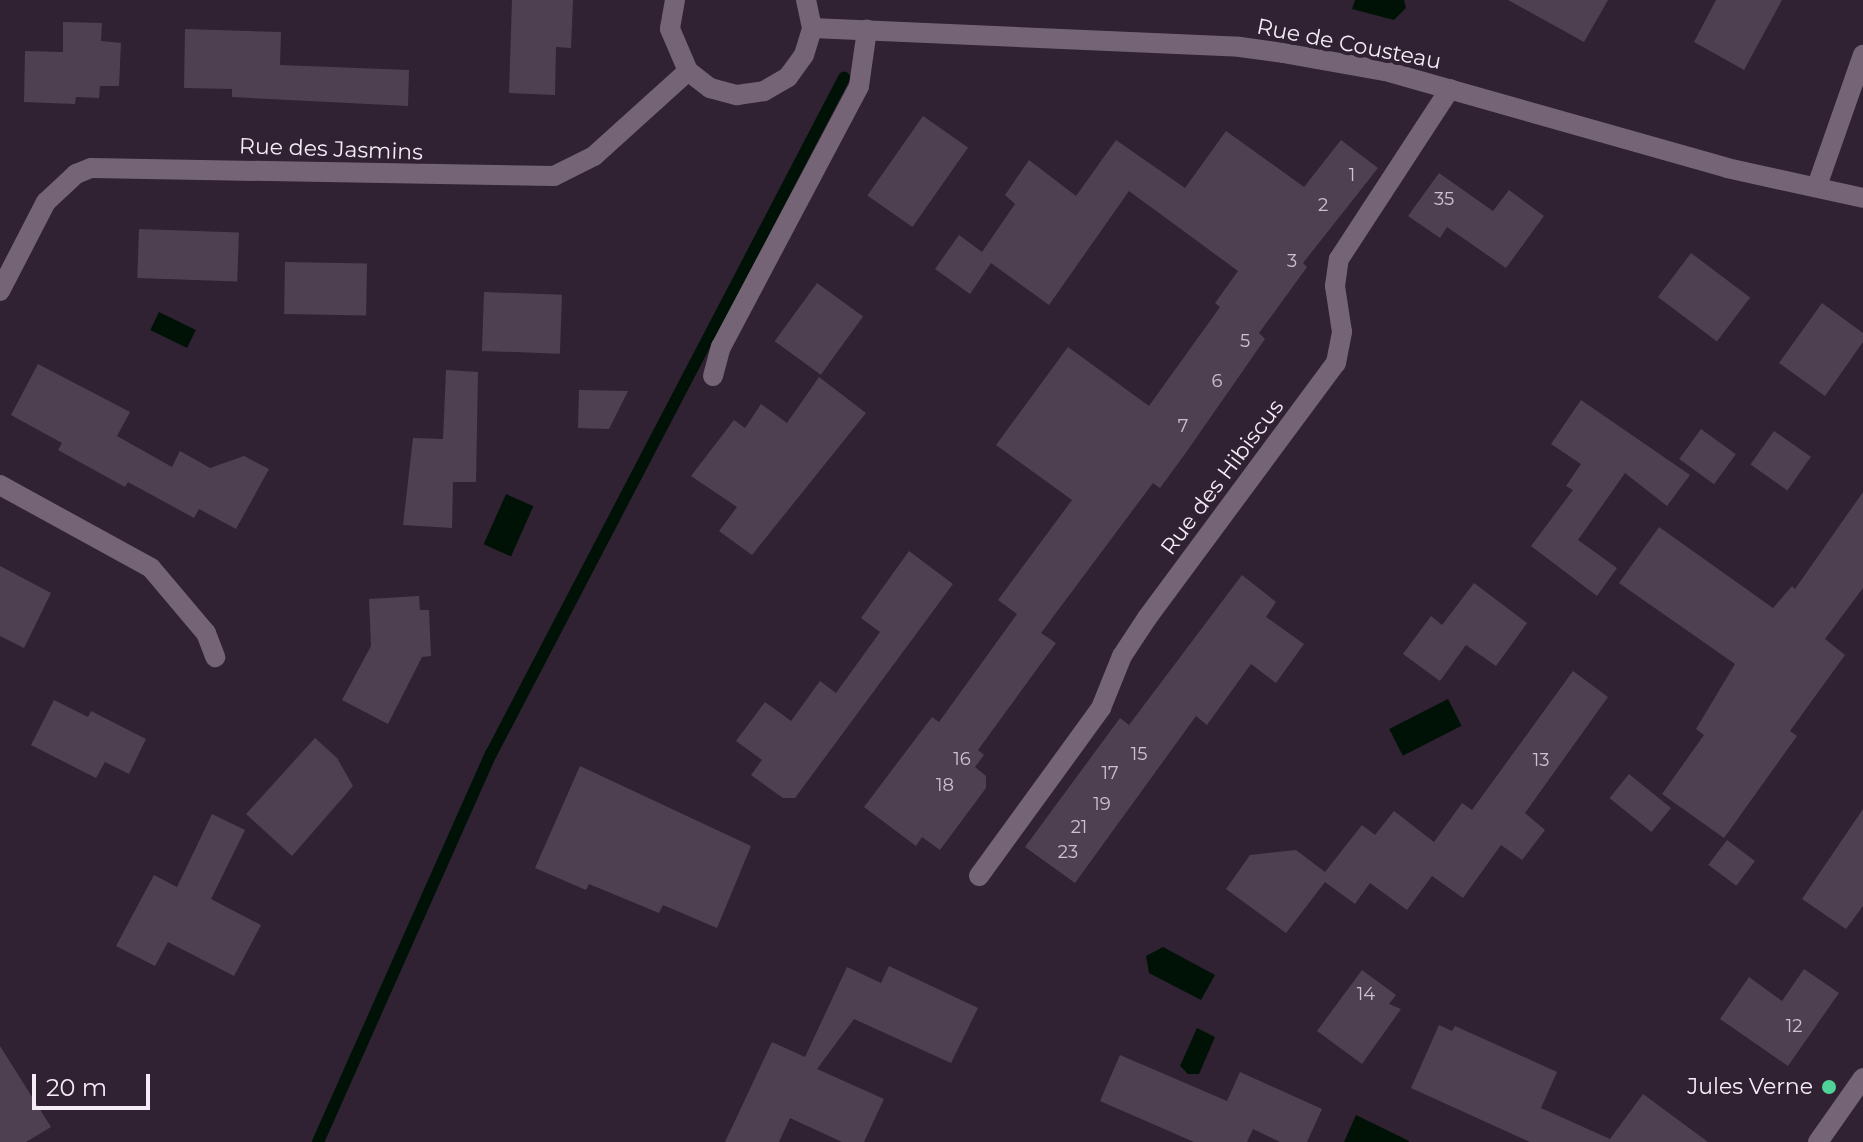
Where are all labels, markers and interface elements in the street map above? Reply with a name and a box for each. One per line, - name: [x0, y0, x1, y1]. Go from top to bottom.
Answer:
- street label: Rue de Cousteau: [1255, 13, 1443, 75]
- street label: Rue des Jasmins: [239, 133, 423, 165]
- house number: 1: [1349, 164, 1355, 186]
- house number: 35: [1434, 188, 1454, 210]
- house number: 2: [1318, 194, 1328, 216]
- house number: 3: [1287, 250, 1297, 272]
- house number: 5: [1240, 330, 1250, 352]
- house number: 6: [1212, 370, 1222, 392]
- street label: Rue des Hibiscus: [1155, 394, 1289, 560]
- house number: 7: [1178, 415, 1188, 437]
- house number: 15: [1131, 743, 1147, 765]
- house number: 16: [953, 748, 971, 770]
- house number: 13: [1533, 749, 1549, 771]
- house number: 17: [1101, 762, 1119, 784]
- house number: 18: [936, 774, 954, 796]
- house number: 19: [1093, 793, 1111, 815]
- house number: 21: [1071, 816, 1087, 838]
- house number: 23: [1058, 841, 1078, 863]
- house number: 14: [1357, 983, 1375, 1005]
- house number: 12: [1786, 1015, 1802, 1037]
- scale bar: [36, 1058, 154, 1108]
- text: 20 m: [46, 1073, 107, 1102]
- place label: Jules Verne: [1687, 1074, 1813, 1100]
- marker: Jules Verne: [1820, 1078, 1838, 1096]

